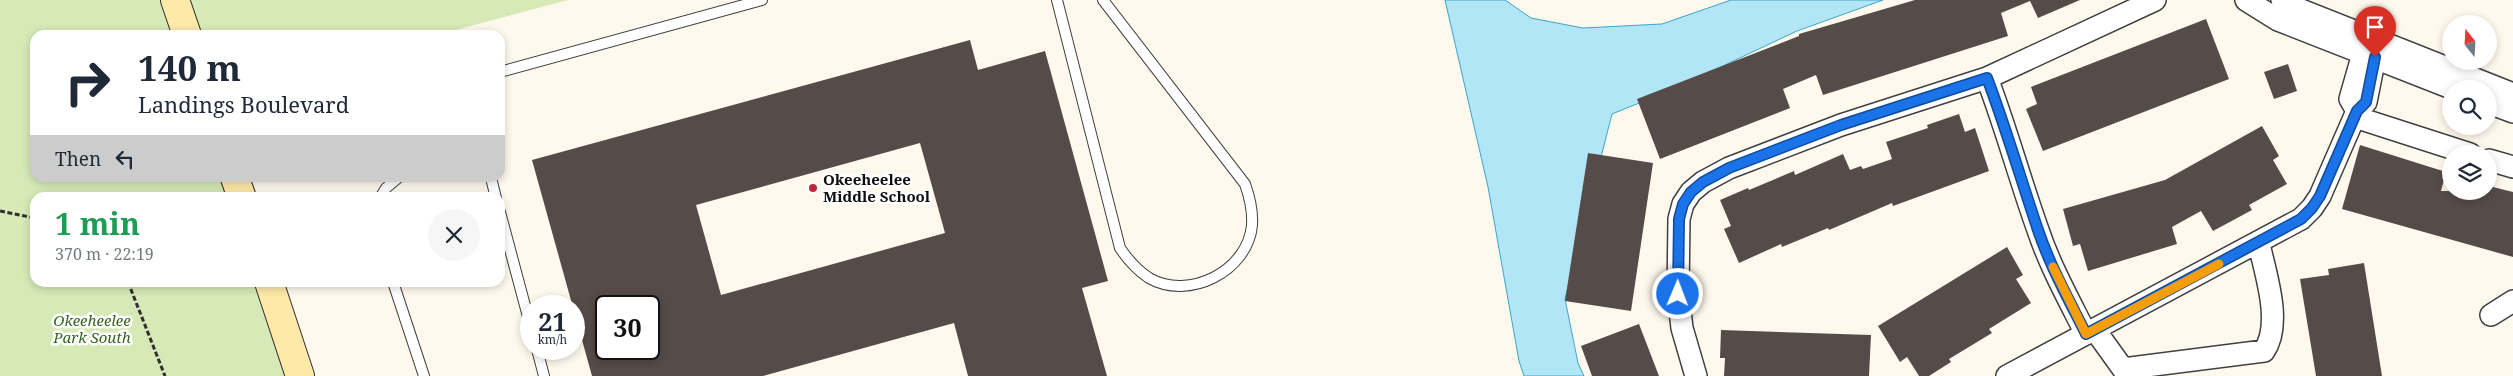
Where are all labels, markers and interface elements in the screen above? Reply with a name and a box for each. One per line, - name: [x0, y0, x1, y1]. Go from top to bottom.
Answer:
- pin: [2354, 6, 2396, 57]
- icon: arrive: [2361, 13, 2389, 41]
- north arrow: [2442, 15, 2498, 70]
- map controls: [2442, 15, 2497, 200]
- text: 140 m: [138, 44, 241, 91]
- icon: right: [55, 50, 120, 115]
- button: search: [2442, 80, 2497, 135]
- text: Landings Boulevard: [138, 89, 349, 119]
- icon: left: [111, 145, 139, 173]
- button: layers: [2442, 145, 2497, 200]
- text: Then: [55, 146, 101, 172]
- place label: Okeeheelee Middle School: [823, 169, 931, 206]
- marker: Okeeheelee Middle School: [807, 182, 819, 194]
- text: 1 min: [55, 203, 140, 244]
- button: close: [428, 209, 480, 261]
- text: 370 m · 22:19: [55, 243, 154, 265]
- position arrow: [1651, 267, 1703, 319]
- speed limit sign: 30: [595, 295, 660, 360]
- text: 21: [538, 304, 567, 338]
- park label: Okeeheelee Park South: [52, 310, 131, 347]
- text: km/h: [538, 331, 567, 348]

